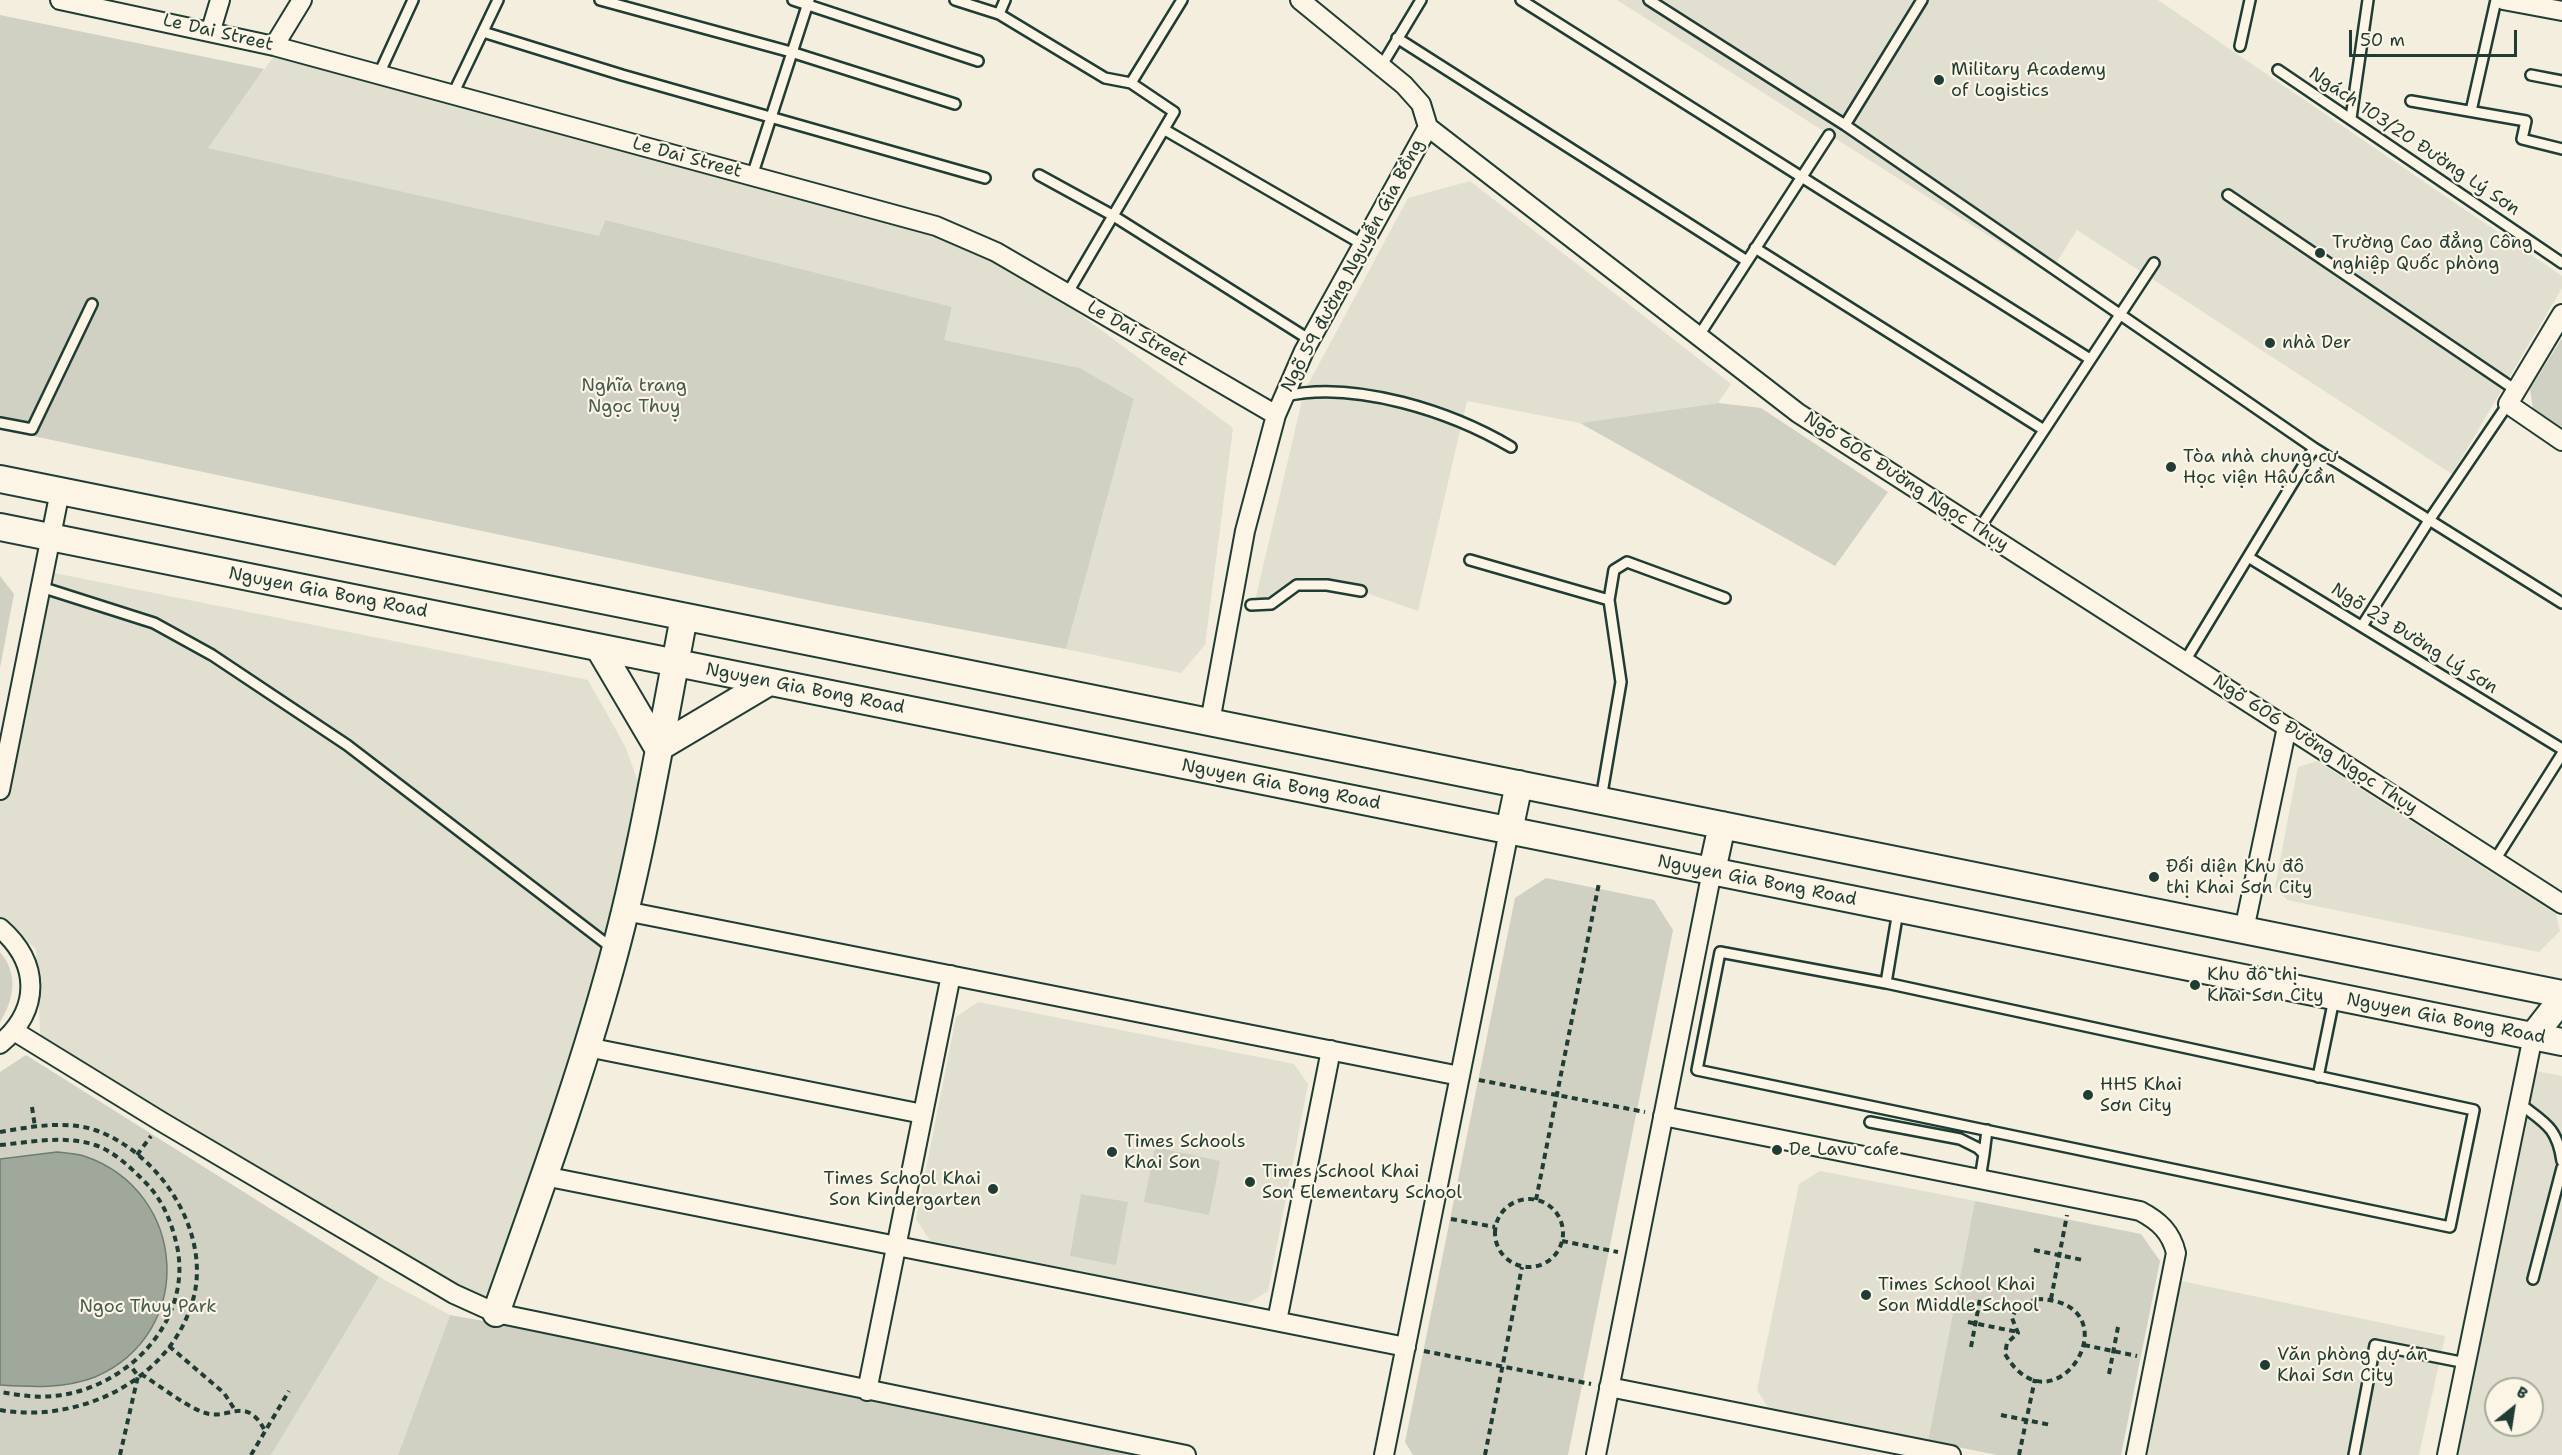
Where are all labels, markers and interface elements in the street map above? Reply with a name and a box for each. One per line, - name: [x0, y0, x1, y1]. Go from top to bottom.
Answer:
- street label: Le Dai Street: [161, 10, 275, 56]
- scale bar: [2352, 18, 2520, 56]
- text: 50 m: [2360, 28, 2405, 52]
- place label: Military Academy of Logistics: [1951, 59, 2106, 101]
- street label: Ngách 103/20 Đường Lý Sơn: [2304, 63, 2524, 221]
- marker: Military Academy of Logistics: [1932, 73, 1946, 87]
- street label: Le Dai Street: [630, 133, 744, 183]
- street label: Ngõ 59 đường Nguyễn Gia Bồng: [1277, 136, 1429, 396]
- place label: Trường Cao đẳng Công nghiệp Quốc phòng: [2332, 232, 2533, 274]
- marker: Trường Cao đẳng Công nghiệp Quốc phòng: [2313, 246, 2327, 260]
- street label: Le Dai Street: [1083, 296, 1191, 372]
- place label: nhà Der: [2282, 332, 2351, 354]
- marker: nhà Der: [2263, 336, 2277, 350]
- park label: Nghĩa trang Ngọc Thuỵ: [581, 375, 687, 418]
- street label: Ngõ 606 Đường Ngọc Thụy: [1800, 408, 2012, 556]
- place label: Tòa nhà chung cư Học viện Hậu cần: [2183, 446, 2338, 488]
- marker: Tòa nhà chung cư Học viện Hậu cần: [2164, 460, 2178, 474]
- street label: Nguyen Gia Bong Road: [227, 563, 429, 623]
- street label: Ngõ 23 Đường Lý Sơn: [2327, 579, 2501, 699]
- street label: Nguyen Gia Bong Road: [704, 659, 906, 719]
- street label: Ngõ 606 Đường Ngọc Thụy: [2209, 671, 2421, 819]
- street label: Nguyen Gia Bong Road: [1180, 755, 1382, 815]
- street label: Nguyen Gia Bong Road: [1656, 851, 1858, 911]
- place label: Đối diện Khu đô thị Khai Sơn City: [2166, 856, 2312, 898]
- marker: Đối diện Khu đô thị Khai Sơn City: [2147, 870, 2161, 884]
- place label: Khu đô thị Khai Sơn City: [2207, 964, 2324, 1006]
- marker: Khu đô thị Khai Sơn City: [2188, 978, 2202, 992]
- street label: Nguyen Gia Bong Road: [2345, 989, 2547, 1049]
- place label: HH5 Khai Sơn City: [2100, 1074, 2182, 1116]
- marker: HH5 Khai Sơn City: [2081, 1088, 2095, 1102]
- place label: Times Schools Khai Son: [1124, 1131, 1246, 1174]
- place label: De Lavu cafe: [1789, 1139, 1899, 1161]
- marker: De Lavu cafe: [1770, 1143, 1784, 1157]
- marker: Times Schools Khai Son: [1105, 1145, 1119, 1159]
- place label: Times School Khai Son Elementary School: [1262, 1161, 1462, 1204]
- place label: Times School Khai Son Kindergarten: [824, 1168, 981, 1210]
- marker: Times School Khai Son Elementary School: [1243, 1175, 1257, 1189]
- marker: Times School Khai Son Kindergarten: [986, 1182, 1000, 1196]
- place label: Times School Khai Son Middle School: [1878, 1274, 2039, 1316]
- marker: Times School Khai Son Middle School: [1859, 1288, 1873, 1302]
- park label: Ngoc Thuy Park: [79, 1296, 217, 1318]
- place label: Văn phòng dự án Khai Sơn City: [2277, 1344, 2428, 1386]
- marker: Văn phòng dự án Khai Sơn City: [2258, 1358, 2272, 1372]
- north arrow: [2484, 1377, 2544, 1437]
- text: B: [2513, 1381, 2532, 1404]

